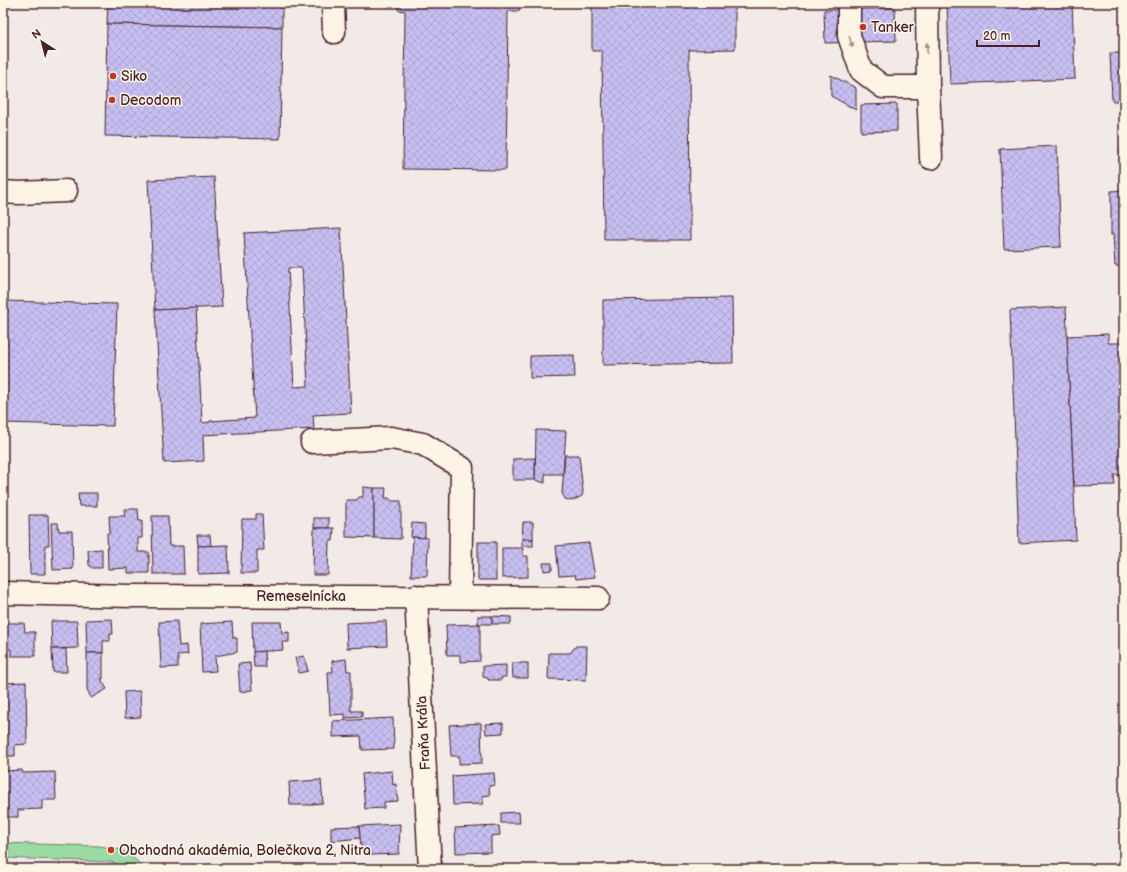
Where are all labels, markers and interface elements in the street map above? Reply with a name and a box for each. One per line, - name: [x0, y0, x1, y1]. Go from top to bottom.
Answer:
- place label: Tanker: [871, 19, 915, 36]
- north arrow: [22, 22, 62, 62]
- marker: Tanker: [858, 22, 868, 32]
- scale bar: [977, 22, 1039, 48]
- text: N: [29, 27, 44, 42]
- text: 20 m: [983, 29, 1010, 44]
- one-way arrow: [849, 36, 855, 48]
- one-way arrow: [924, 41, 930, 54]
- place label: Siko: [121, 68, 147, 85]
- marker: Siko: [108, 71, 118, 81]
- place label: Decodom: [120, 92, 181, 109]
- marker: Decodom: [107, 95, 117, 105]
- street label: Remeselnícka: [256, 588, 346, 605]
- street label: Fraňa Kráľa: [413, 695, 434, 771]
- place label: Obchodná akadémia, Bolečkova 2, Nitra: [119, 842, 371, 859]
- marker: Obchodná akadémia, Bolečkova 2, Nitra: [106, 845, 116, 855]

